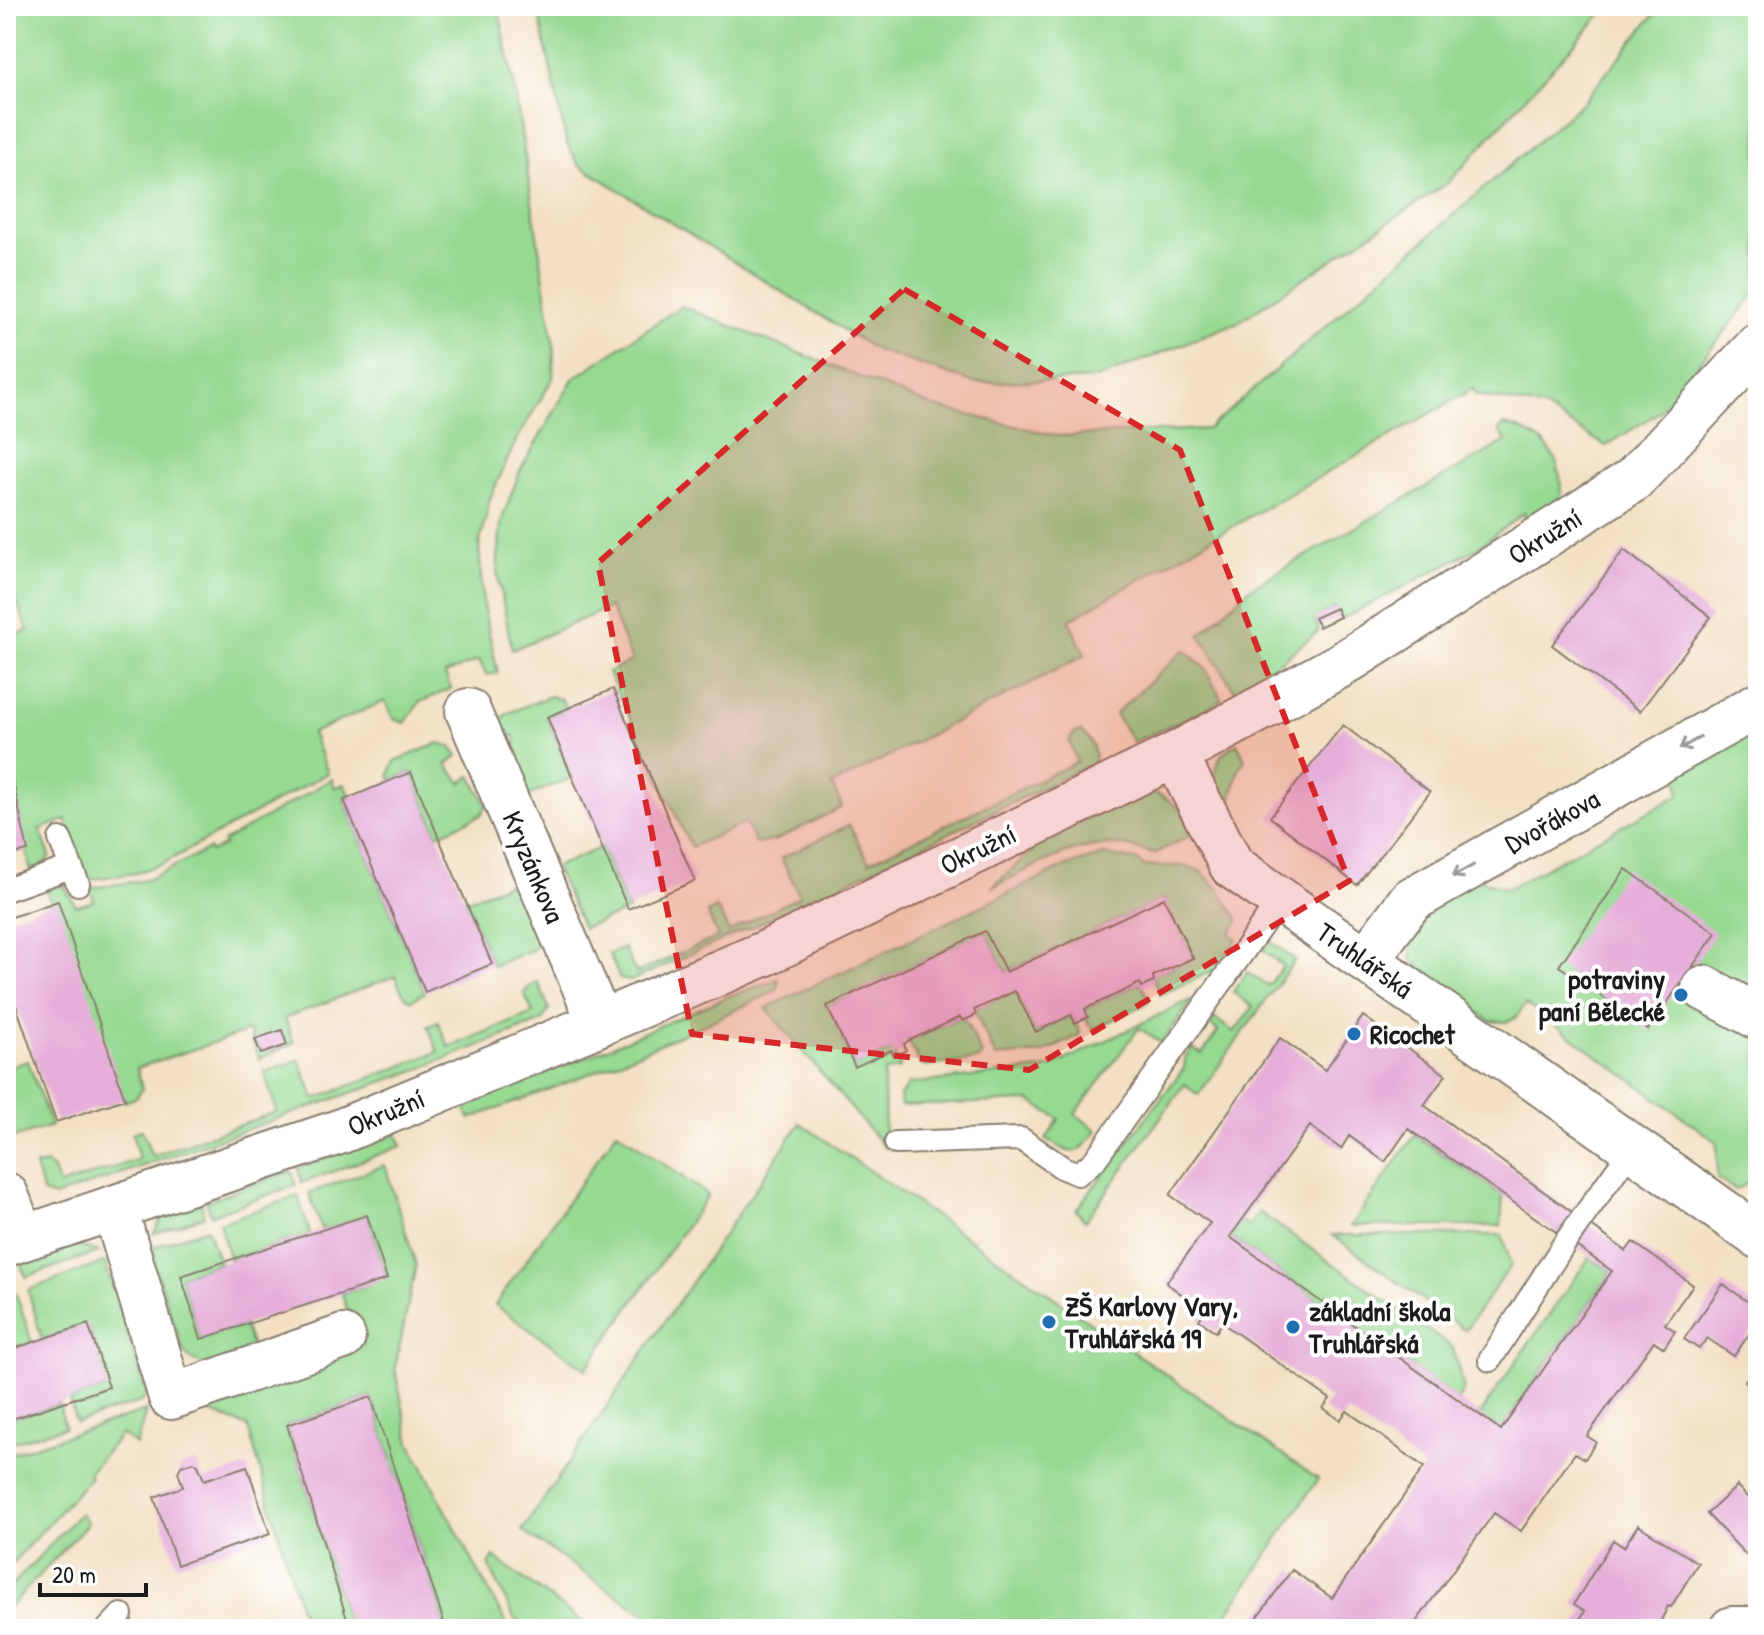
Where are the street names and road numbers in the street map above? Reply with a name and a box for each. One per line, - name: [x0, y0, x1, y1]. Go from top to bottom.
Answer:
- street label: Okružní: [1501, 499, 1589, 573]
- street label: Dvořákova: [1498, 779, 1606, 862]
- street label: Kryzánkova: [493, 805, 575, 929]
- street label: Okružní: [934, 814, 1022, 884]
- street label: Truhlářská: [1309, 913, 1421, 1007]
- street label: Okružní: [342, 1079, 430, 1145]

